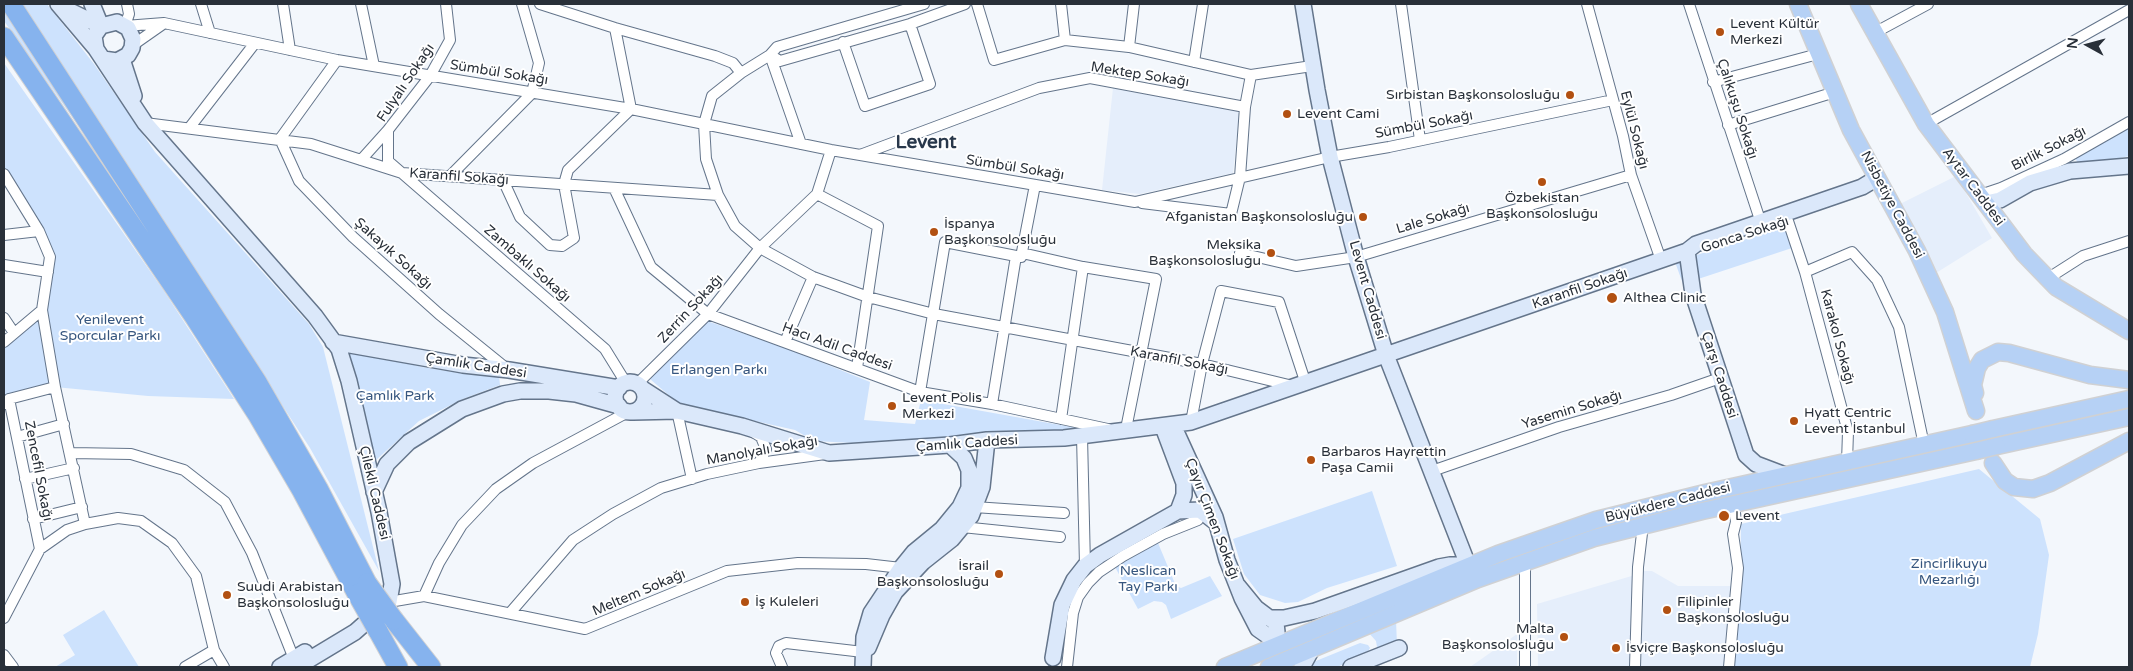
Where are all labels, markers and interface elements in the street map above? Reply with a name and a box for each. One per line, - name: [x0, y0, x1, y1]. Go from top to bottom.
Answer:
- place label: Levent Kültür Merkezi: [1730, 16, 1819, 48]
- north arrow: [2063, 20, 2113, 70]
- marker: Levent Kültür Merkezi: [1714, 26, 1726, 38]
- text: N: [2063, 36, 2082, 50]
- street label: Fulyalı Sokağı: [374, 41, 438, 125]
- street label: Sümbül Sokağı: [449, 57, 549, 89]
- street label: Çalıkuşu Sokağı: [1713, 57, 1761, 161]
- street label: Mektep Sokağı: [1090, 59, 1190, 91]
- place label: Sırbistan Başkonsolosluğu: [1386, 87, 1560, 103]
- marker: Sırbistan Başkonsolosluğu: [1564, 89, 1576, 101]
- street label: Eylül Sokağı: [1616, 89, 1652, 171]
- place label: Levent Cami: [1297, 106, 1379, 122]
- street label: Sümbül Sokağı: [1374, 107, 1474, 143]
- marker: Levent Cami: [1281, 108, 1293, 120]
- street label: Birlik Sokağı: [2009, 123, 2089, 175]
- district label: Levent: [896, 132, 956, 154]
- street label: Aytar Caddesi: [1938, 145, 2008, 229]
- street label: Nisbetiye Caddesi: [1857, 148, 1927, 262]
- street label: Sümbül Sokağı: [965, 152, 1065, 184]
- street label: Karanfil Sokağı: [409, 165, 509, 189]
- marker: Özbekistan Başkonsolosluğu: [1536, 176, 1548, 188]
- place label: Özbekistan Başkonsolosluğu: [1486, 190, 1598, 222]
- street label: Lale Sokağı: [1394, 200, 1472, 238]
- place label: Afganistan Başkonsolosluğu: [1165, 209, 1353, 225]
- marker: Afganistan Başkonsolosluğu: [1357, 211, 1369, 223]
- street label: Gonca Sokağı: [1699, 213, 1791, 257]
- street label: Şakayık Sokağı: [351, 215, 435, 293]
- place label: İspanya Başkonsolosluğu: [944, 216, 1056, 248]
- street label: Zambaklı Sokağı: [480, 222, 574, 306]
- marker: İspanya Başkonsolosluğu: [928, 226, 940, 238]
- place label: Meksika Başkonsolosluğu: [1149, 237, 1261, 270]
- street label: Levent Caddesi: [1345, 239, 1389, 341]
- marker: Meksika Başkonsolosluğu: [1265, 247, 1277, 259]
- street label: Karanfil Sokağı: [1530, 265, 1630, 313]
- street label: Zerrin Sokağı: [655, 271, 727, 347]
- street label: Karakol Sokağı: [1816, 287, 1858, 387]
- place label: Althea Clinic: [1623, 290, 1706, 306]
- marker: Althea Clinic: [1605, 291, 1619, 305]
- park label: Yenilevent Sporcular Parkı: [60, 312, 160, 344]
- street label: Hacı Adil Caddesi: [780, 319, 894, 375]
- street label: Çarşı Caddesi: [1697, 330, 1741, 420]
- street label: Karanfil Sokağı: [1128, 343, 1230, 379]
- street label: Çamlık Caddesi: [424, 350, 528, 382]
- park label: Erlangen Parkı: [671, 362, 767, 378]
- street label: Yasemin Sokağı: [1520, 387, 1624, 433]
- park label: Çamlık Park: [356, 388, 434, 404]
- place label: Levent Polis Merkezi: [902, 390, 982, 422]
- marker: Levent Polis Merkezi: [886, 400, 898, 412]
- place label: Hyatt Centric Levent İstanbul: [1804, 405, 1906, 438]
- marker: Hyatt Centric Levent İstanbul: [1788, 415, 1800, 427]
- street label: Zencefil Sokağı: [20, 420, 56, 522]
- street label: Çamlık Caddesi: [915, 432, 1019, 456]
- street label: Manolyalı Sokağı: [705, 433, 819, 469]
- street label: Çilekli Caddesi: [355, 444, 393, 542]
- place label: Barbaros Hayrettin Paşa Camii: [1321, 444, 1446, 477]
- marker: Barbaros Hayrettin Paşa Camii: [1305, 454, 1317, 466]
- street label: Çayır Çimen Sokağı: [1181, 456, 1243, 582]
- street label: Büyükdere Caddesi: [1604, 479, 1732, 527]
- place label: Levent: [1735, 508, 1780, 524]
- marker: Levent: [1717, 509, 1731, 523]
- park label: Zincirlikuyu Mezarlığı: [1911, 556, 1987, 588]
- place label: İsrail Başkonsolosluğu: [877, 558, 989, 590]
- park label: Neslican Tay Parkı: [1118, 563, 1178, 596]
- street label: Meltem Sokağı: [590, 566, 688, 620]
- marker: İsrail Başkonsolosluğu: [993, 568, 1005, 580]
- place label: Suudi Arabistan Başkonsolosluğu: [237, 579, 349, 612]
- marker: Suudi Arabistan Başkonsolosluğu: [221, 589, 233, 601]
- place label: İş Kuleleri: [755, 594, 819, 610]
- place label: Filipinler Başkonsolosluğu: [1677, 594, 1789, 626]
- marker: İş Kuleleri: [739, 596, 751, 608]
- marker: Filipinler Başkonsolosluğu: [1661, 604, 1673, 616]
- place label: Malta Başkonsolosluğu: [1442, 621, 1554, 654]
- marker: Malta Başkonsolosluğu: [1558, 631, 1570, 643]
- place label: İsviçre Başkonsolosluğu: [1626, 640, 1784, 656]
- marker: İsviçre Başkonsolosluğu: [1610, 642, 1622, 654]

